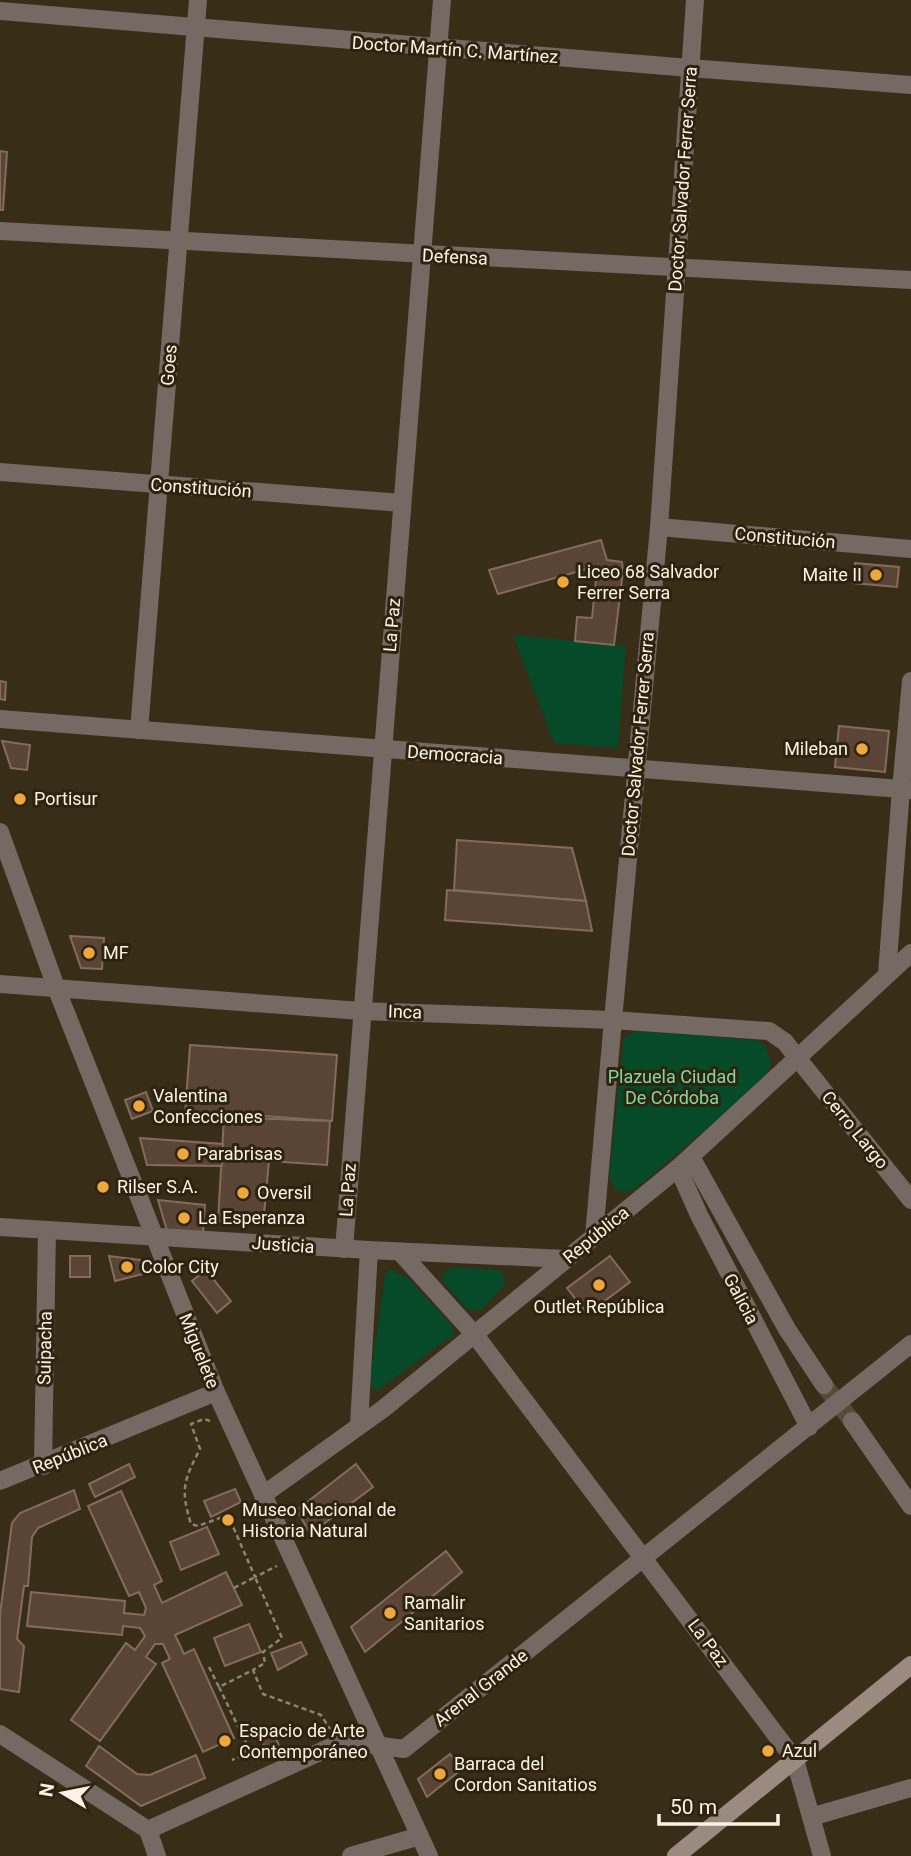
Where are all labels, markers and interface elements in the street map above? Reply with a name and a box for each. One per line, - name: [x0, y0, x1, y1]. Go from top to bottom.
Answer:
- street label: Doctor Martín C. Martínez: [351, 32, 559, 67]
- street label: Doctor Salvador Ferrer Serra: [664, 66, 701, 292]
- street label: Defensa: [422, 244, 489, 269]
- street label: Goes: [156, 343, 181, 386]
- street label: Constitución: [150, 473, 252, 502]
- street label: Constitución: [734, 523, 836, 552]
- place label: Liceo 68 Salvador Ferrer Serra: [577, 561, 719, 603]
- place label: Maite II: [802, 564, 862, 585]
- marker: Maite II: [868, 567, 884, 583]
- marker: Liceo 68 Salvador Ferrer Serra: [555, 574, 571, 590]
- street label: La Paz: [379, 597, 404, 653]
- street label: Doctor Salvador Ferrer Serra: [617, 631, 658, 857]
- place label: Mileban: [784, 738, 848, 759]
- street label: Democracia: [406, 741, 504, 768]
- marker: Mileban: [854, 741, 870, 757]
- place label: Portisur: [34, 788, 98, 809]
- marker: Portisur: [12, 791, 28, 807]
- place label: MF: [103, 942, 129, 963]
- marker: MF: [81, 945, 97, 961]
- street label: Inca: [388, 1000, 422, 1023]
- park label: Plazuela Ciudad De Córdoba: [608, 1066, 736, 1108]
- place label: Valentina Confecciones: [153, 1085, 263, 1127]
- street label: Cerro Largo: [818, 1087, 893, 1173]
- marker: Valentina Confecciones: [131, 1098, 147, 1114]
- place label: Parabrisas: [197, 1143, 283, 1164]
- marker: Parabrisas: [175, 1146, 191, 1162]
- street label: La Paz: [335, 1162, 360, 1218]
- place label: Rilser S.A.: [117, 1176, 198, 1197]
- marker: Rilser S.A.: [95, 1179, 111, 1195]
- place label: Oversil: [257, 1182, 312, 1203]
- marker: Oversil: [235, 1185, 251, 1201]
- street label: República: [558, 1202, 633, 1268]
- place label: La Esperanza: [198, 1207, 305, 1228]
- marker: La Esperanza: [176, 1210, 192, 1226]
- street label: Justicia: [251, 1232, 315, 1257]
- place label: Color City: [141, 1256, 219, 1277]
- marker: Color City: [119, 1259, 135, 1275]
- street label: Galicia: [719, 1270, 763, 1328]
- marker: Outlet República: [591, 1277, 607, 1293]
- place label: Outlet República: [533, 1296, 665, 1317]
- street label: Miguelete: [175, 1310, 224, 1391]
- street label: Suipacha: [33, 1311, 56, 1385]
- street label: República: [29, 1429, 110, 1478]
- place label: Museo Nacional de Historia Natural: [242, 1499, 396, 1541]
- marker: Museo Nacional de Historia Natural: [220, 1512, 236, 1528]
- place label: Ramalir Sanitarios: [404, 1592, 485, 1634]
- marker: Ramalir Sanitarios: [382, 1605, 398, 1621]
- street label: La Paz: [684, 1615, 733, 1671]
- street label: Arenal Grande: [430, 1644, 532, 1731]
- place label: Espacio de Arte Contemporáneo: [239, 1720, 368, 1762]
- marker: Espacio de Arte Contemporáneo: [217, 1733, 233, 1749]
- place label: Azul: [782, 1740, 817, 1761]
- marker: Azul: [760, 1743, 776, 1759]
- place label: Barraca del Cordon Sanitatios: [454, 1753, 597, 1795]
- north arrow: [28, 1758, 98, 1828]
- marker: Barraca del Cordon Sanitatios: [432, 1766, 448, 1782]
- text: N: [34, 1782, 59, 1799]
- scale bar: [659, 1783, 778, 1827]
- text: 50 m: [670, 1795, 717, 1819]

